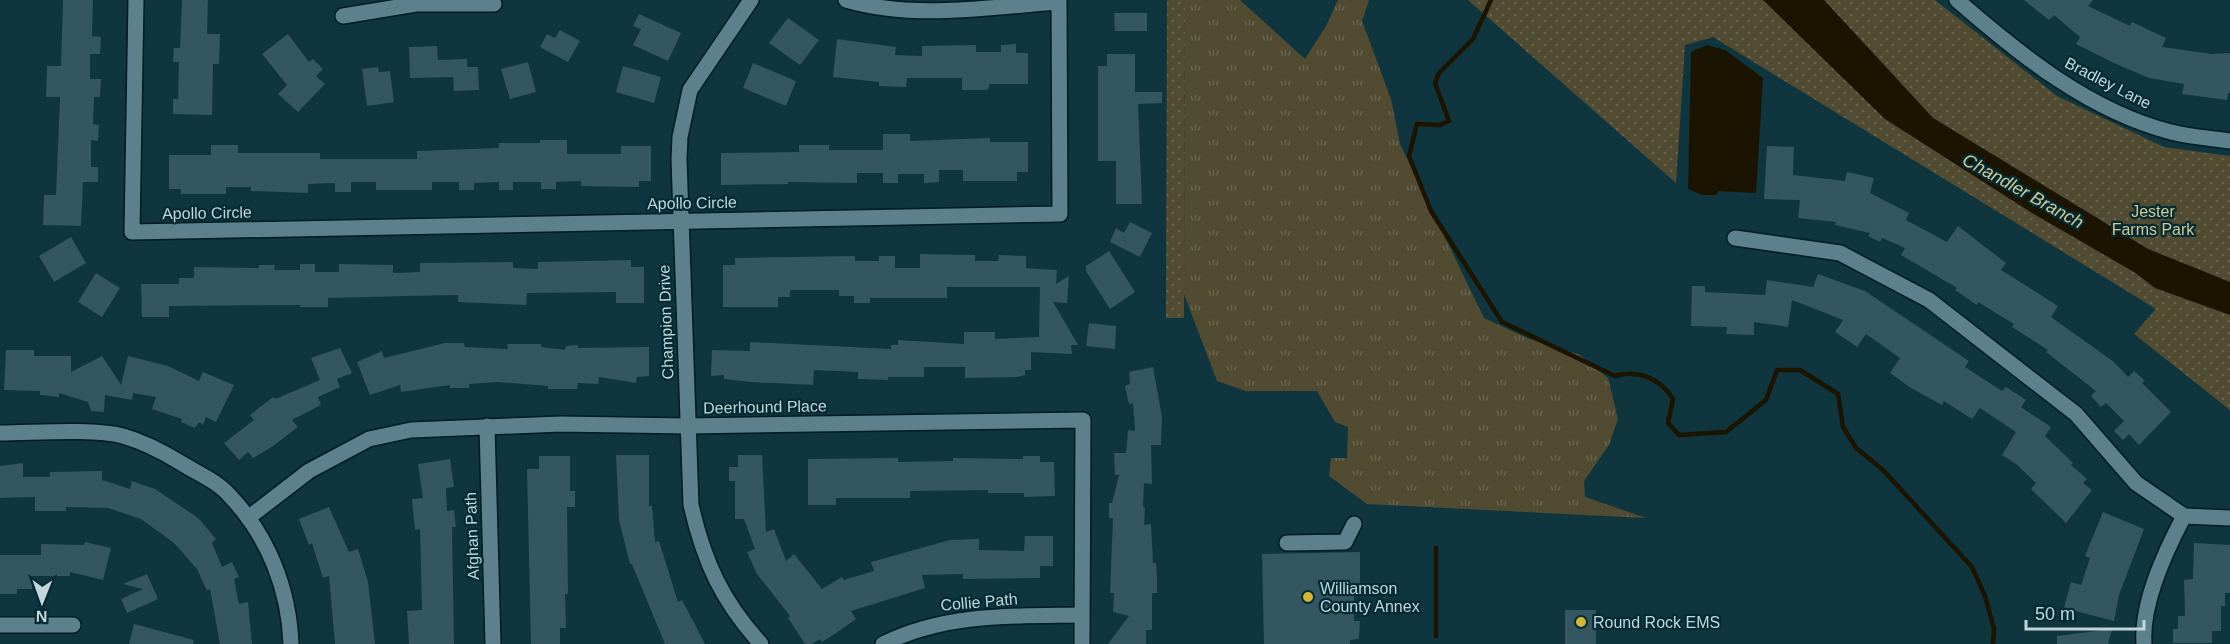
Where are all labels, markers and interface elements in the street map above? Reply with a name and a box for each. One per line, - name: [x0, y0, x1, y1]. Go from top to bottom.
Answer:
- street label: Bradley Lane: [2062, 54, 2154, 112]
- water label: Chandler Branch: [1959, 150, 2087, 232]
- street label: Apollo Circle: [647, 194, 737, 212]
- park label: Jester Farms Park: [2112, 203, 2195, 238]
- street label: Apollo Circle: [162, 204, 252, 222]
- street label: Champion Drive: [656, 264, 676, 380]
- street label: Deerhound Place: [703, 397, 827, 417]
- street label: Afghan Path: [462, 492, 482, 580]
- north arrow: [12, 572, 72, 632]
- place label: Williamson County Annex: [1320, 580, 1420, 615]
- street label: Collie Path: [940, 590, 1018, 614]
- marker: Williamson County Annex: [1301, 590, 1315, 604]
- scale bar: [2026, 593, 2144, 631]
- text: 50 m: [2035, 604, 2075, 624]
- text: N: [36, 608, 48, 625]
- place label: Round Rock EMS: [1593, 614, 1720, 631]
- marker: Round Rock EMS: [1574, 615, 1588, 629]

